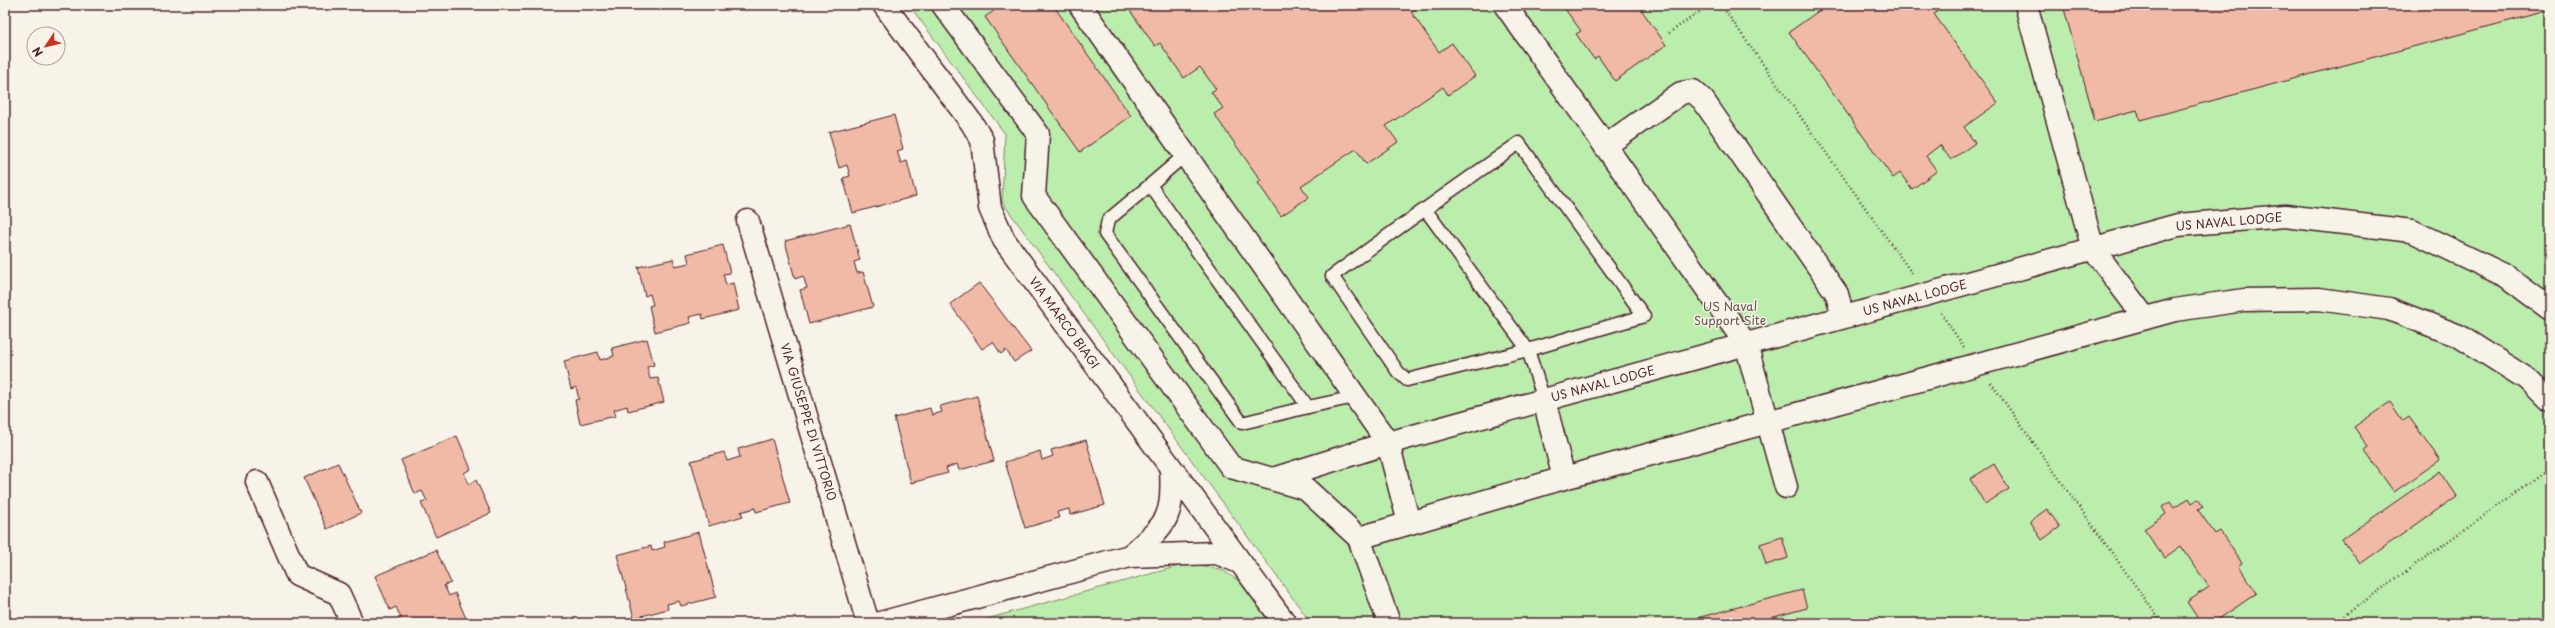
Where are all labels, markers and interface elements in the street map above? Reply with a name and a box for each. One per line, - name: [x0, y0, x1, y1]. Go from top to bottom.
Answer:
- north arrow: [26, 26, 66, 66]
- text: N: [28, 43, 47, 60]
- street label: US NAVAL LODGE: [2175, 207, 2283, 235]
- street label: VIA MARCO BIAGI: [1025, 273, 1104, 372]
- street label: US NAVAL LODGE: [1861, 274, 1969, 320]
- park label: US Naval Support Site: [1694, 297, 1766, 329]
- street label: VIA GIUSEPPE DI VITTORIO: [776, 341, 842, 503]
- street label: US NAVAL LODGE: [1549, 360, 1657, 406]

